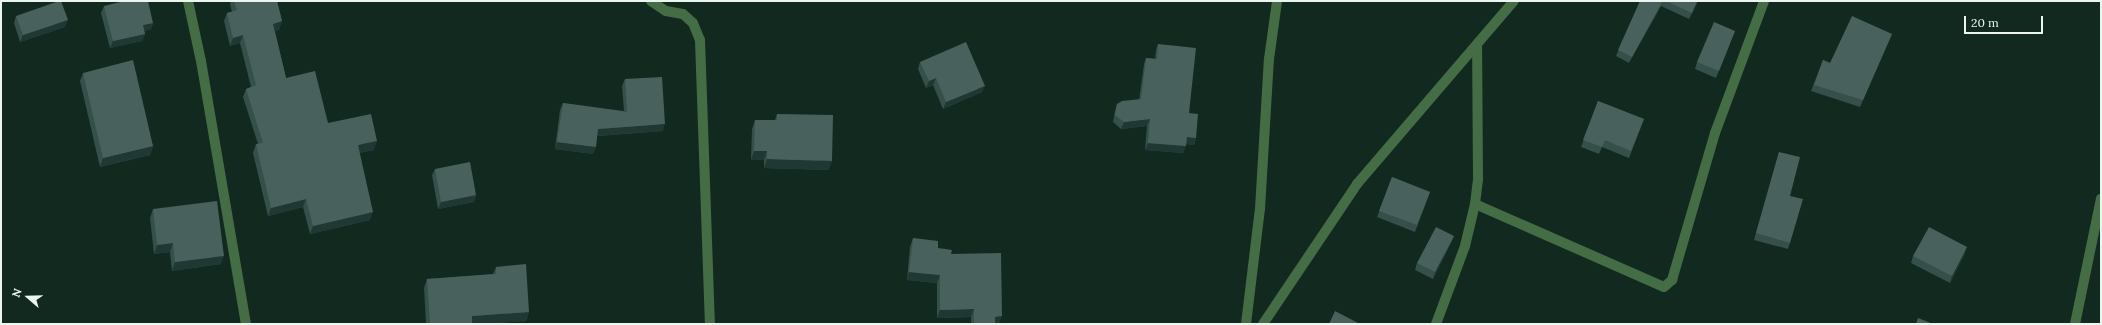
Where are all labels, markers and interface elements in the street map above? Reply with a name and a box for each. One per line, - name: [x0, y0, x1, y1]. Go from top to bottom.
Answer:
- scale bar: [1966, 8, 2045, 34]
- text: 20 m: [1971, 15, 1999, 30]
- north arrow: [8, 277, 48, 317]
- text: N: [9, 287, 25, 299]

